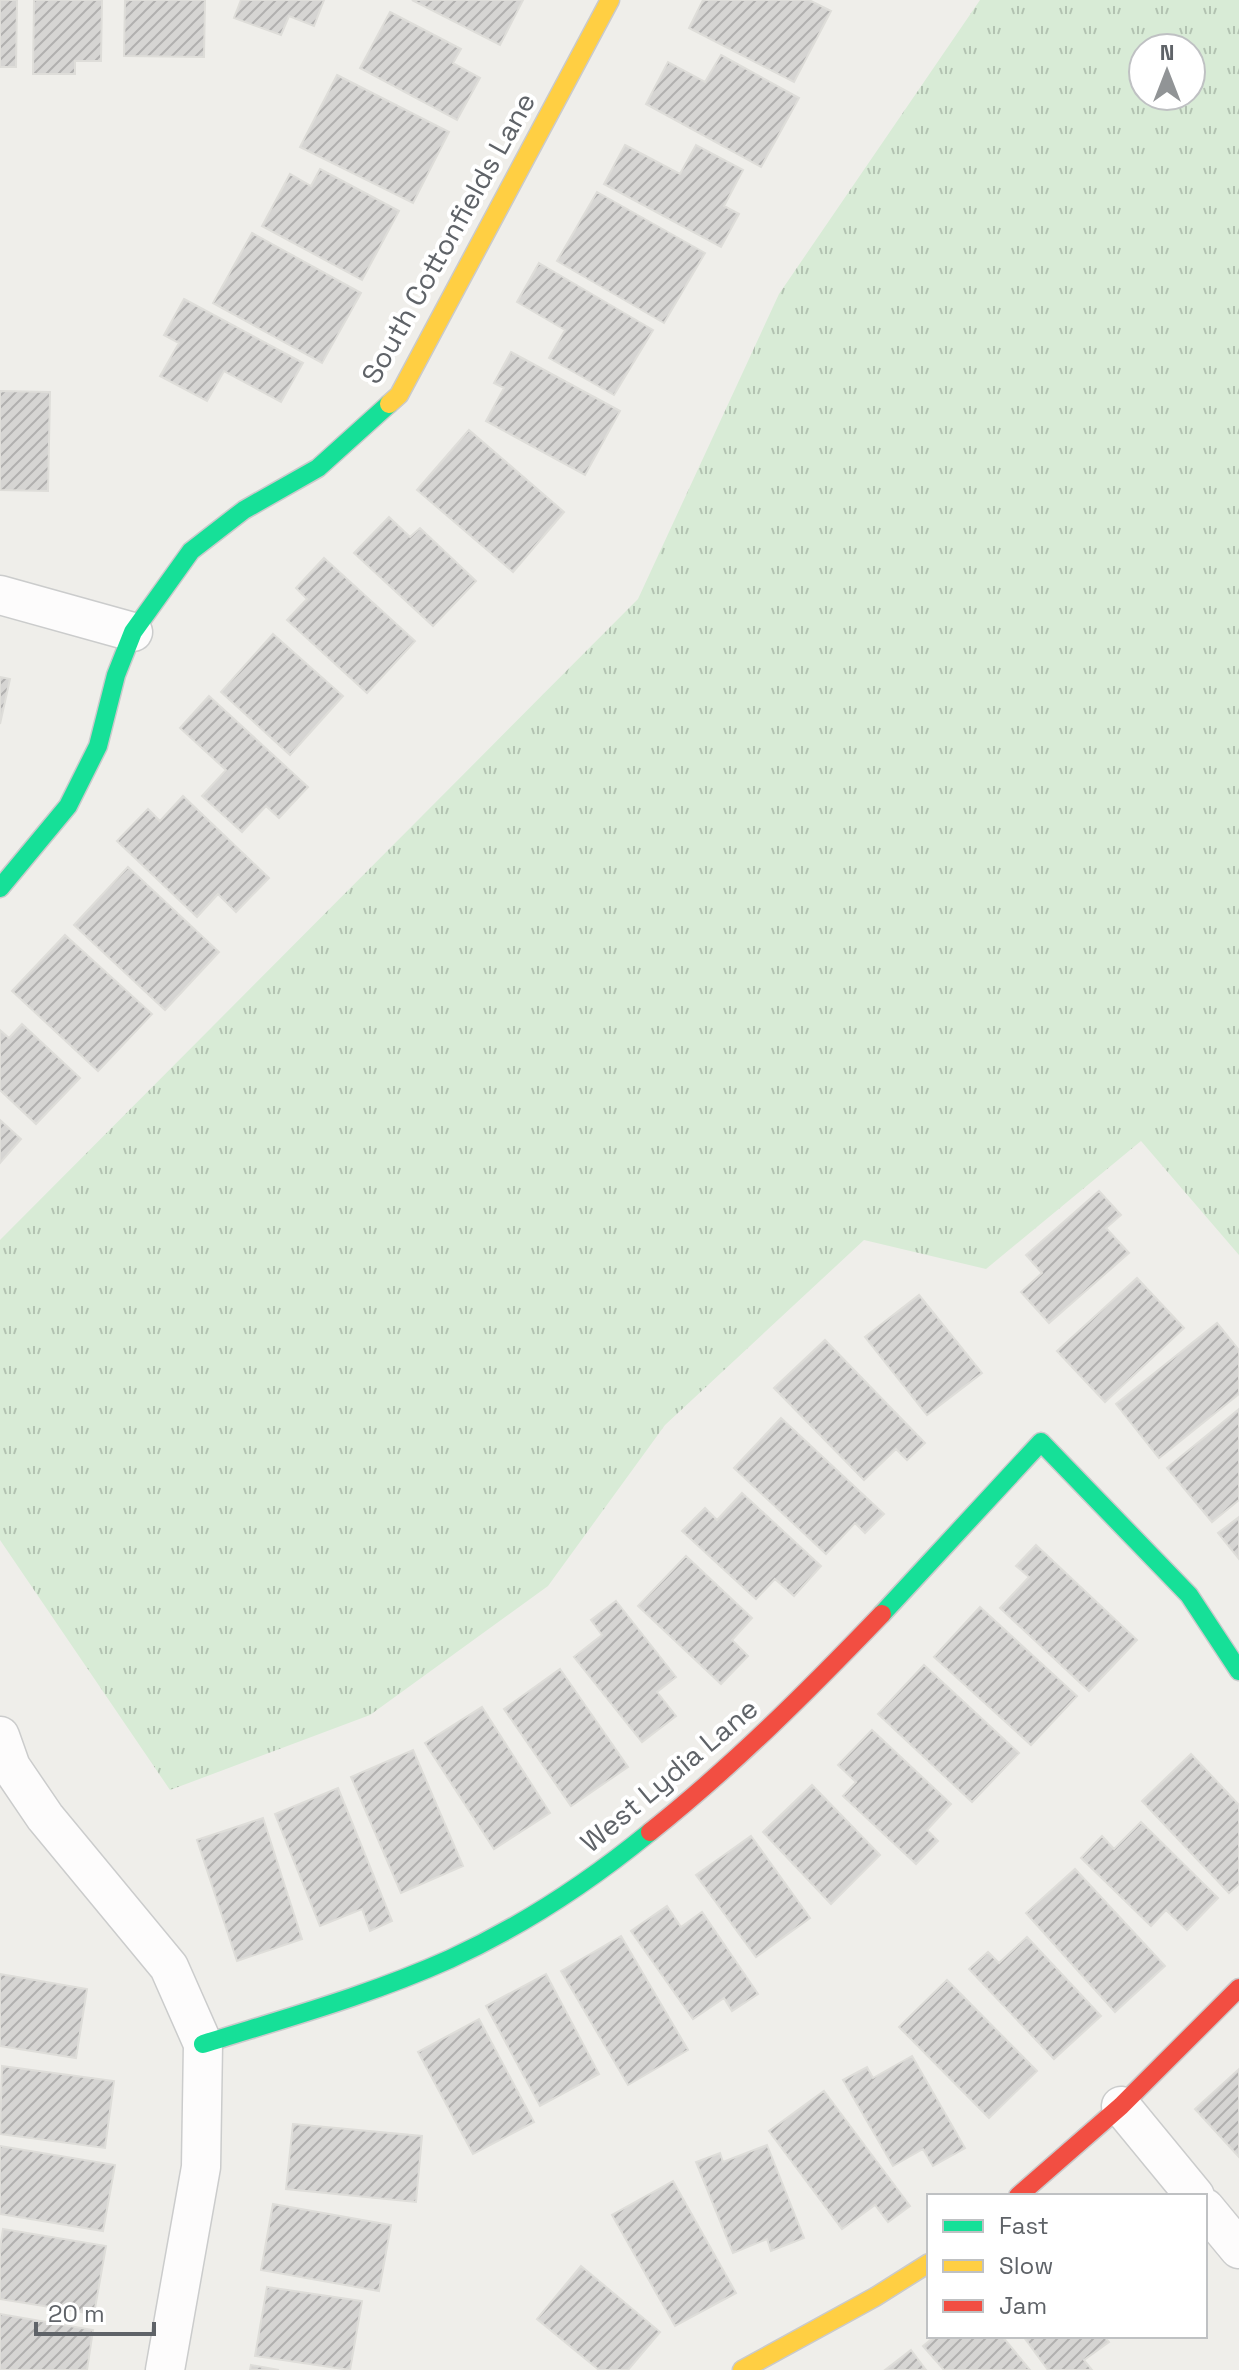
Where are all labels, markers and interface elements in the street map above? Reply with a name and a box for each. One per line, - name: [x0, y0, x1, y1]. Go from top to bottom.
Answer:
- north arrow: [1127, 32, 1207, 112]
- text: N: [1160, 38, 1174, 66]
- street label: South Cottonfields Lane: [353, 86, 543, 390]
- street label: West Lydia Lane: [573, 1690, 765, 1860]
- legend: [927, 2194, 1207, 2338]
- text: Fast: [999, 2210, 1049, 2241]
- text: Slow: [999, 2250, 1053, 2281]
- scale bar: [36, 2286, 154, 2336]
- text: Jam: [999, 2290, 1047, 2321]
- text: 20 m: [48, 2298, 105, 2329]

